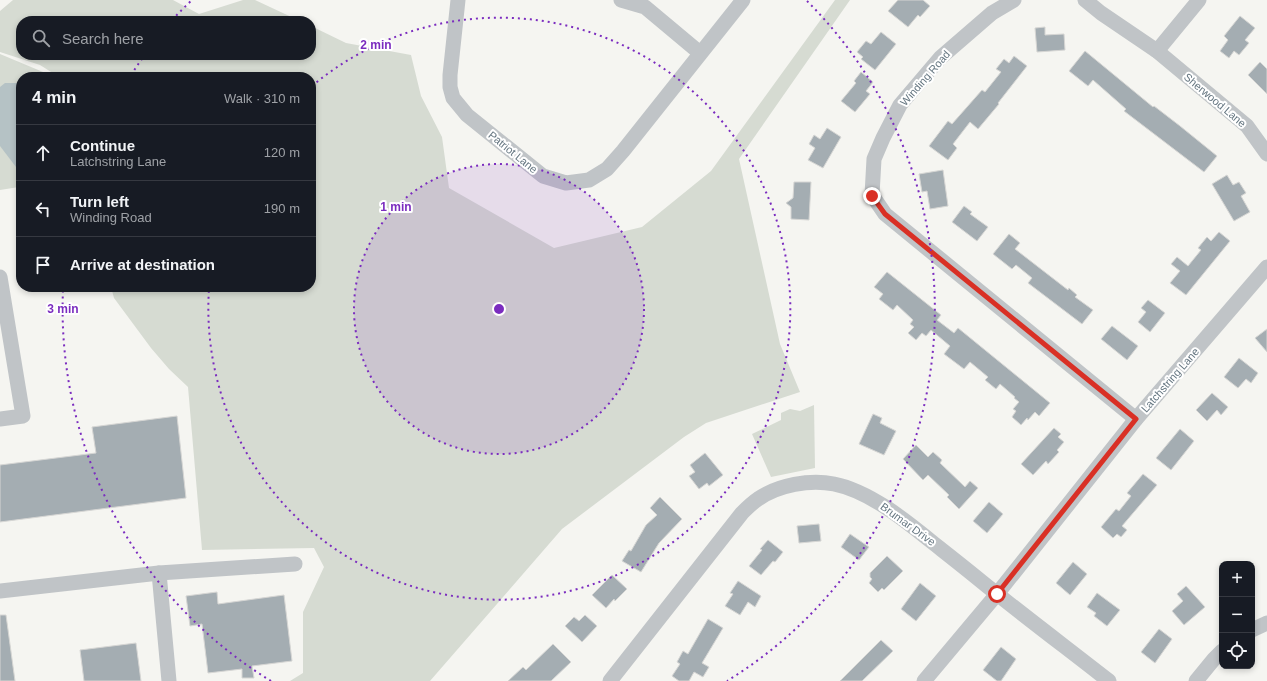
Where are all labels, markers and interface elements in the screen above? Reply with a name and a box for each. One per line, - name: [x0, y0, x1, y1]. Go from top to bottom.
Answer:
- search box: [16, 16, 316, 60]
- icon: search: [30, 27, 52, 49]
- text: Search here: [62, 30, 144, 47]
- text: 2 min: [360, 38, 392, 52]
- street label: Winding Road: [898, 48, 952, 108]
- street label: Sherwood Lane: [1182, 71, 1248, 129]
- text: 4 min: [32, 88, 76, 107]
- text: Walk · 310 m: [224, 91, 300, 106]
- street label: Patriot Lane: [486, 129, 540, 175]
- text: Continue: [70, 137, 135, 154]
- icon: ahead: [32, 142, 54, 164]
- text: 120 m: [264, 145, 300, 160]
- text: Latchstring Lane: [70, 154, 166, 169]
- route end: [863, 187, 881, 205]
- text: Turn left: [70, 193, 129, 210]
- icon: left: [32, 198, 54, 220]
- text: 1 min: [380, 200, 412, 214]
- text: 190 m: [264, 201, 300, 216]
- text: Winding Road: [70, 210, 152, 225]
- icon: arrive: [32, 254, 54, 276]
- text: Arrive at destination: [70, 256, 215, 273]
- text: 3 min: [47, 302, 79, 316]
- centre of rings: [492, 302, 506, 316]
- street label: Latchstring Lane: [1139, 345, 1201, 415]
- street label: Brumar Drive: [878, 500, 938, 548]
- map controls: [1219, 561, 1255, 669]
- button: +: [1219, 561, 1255, 597]
- route start: [988, 585, 1006, 603]
- button: −: [1219, 597, 1255, 633]
- button: locate: [1219, 633, 1255, 669]

